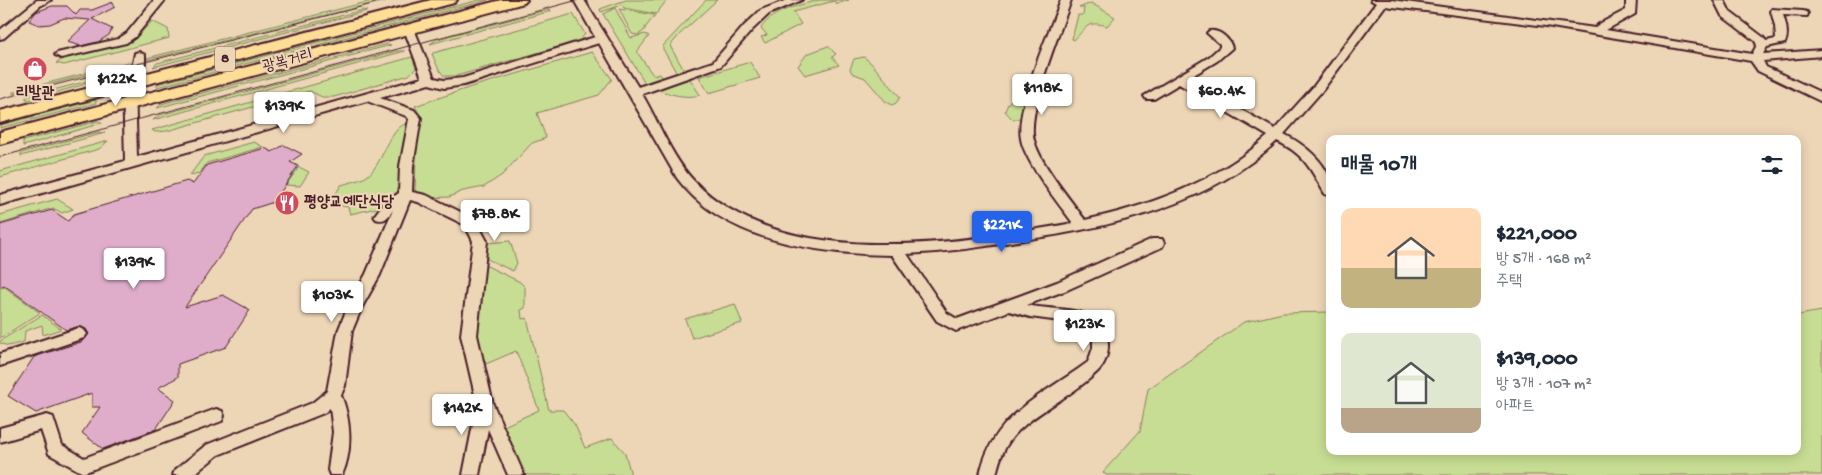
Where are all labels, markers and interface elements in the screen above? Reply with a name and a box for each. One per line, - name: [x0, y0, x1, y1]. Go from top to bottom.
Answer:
- road number: 8: [215, 46, 235, 72]
- street label: 광복거리: [261, 46, 315, 78]
- shop icon: 리발관: [22, 56, 48, 82]
- pin: $122K: [81, 64, 151, 107]
- text: $122K: [97, 71, 135, 90]
- pin: $118K: [1007, 74, 1077, 116]
- pin: $60.4K: [1180, 76, 1262, 119]
- text: $118K: [1023, 80, 1061, 99]
- text: $60.4K: [1198, 83, 1244, 102]
- place label: 리발관: [16, 84, 54, 104]
- pin: $139K: [249, 92, 319, 134]
- text: $139K: [265, 98, 303, 117]
- icon: filters: [1758, 151, 1786, 179]
- text: 매물 10개: [1341, 154, 1417, 179]
- restaurant icon: 평양교예단식당: [274, 190, 300, 216]
- place label: 평양교예단식당: [304, 194, 394, 213]
- pin: $78.8K: [454, 200, 536, 242]
- text: $78.8K: [472, 206, 518, 225]
- pin: $221K: [967, 210, 1037, 253]
- text: $221K: [983, 217, 1021, 236]
- text: $221,000: [1496, 223, 1577, 248]
- icon: home: [1381, 228, 1441, 288]
- pin: $139K: [99, 248, 169, 290]
- text: 방 5개 · 168 m²: [1496, 251, 1591, 270]
- text: $139K: [115, 254, 153, 273]
- text: 주택: [1496, 273, 1522, 292]
- pin: $103K: [297, 280, 367, 323]
- text: $103K: [312, 287, 352, 306]
- pin: $123K: [1049, 310, 1119, 352]
- text: $123K: [1065, 316, 1103, 335]
- text: $139,000: [1496, 348, 1578, 373]
- icon: home: [1381, 353, 1441, 413]
- text: 방 3개 · 107 m²: [1496, 376, 1592, 395]
- pin: $142K: [427, 394, 497, 436]
- text: 아파트: [1496, 398, 1535, 417]
- text: $142K: [443, 400, 481, 419]

